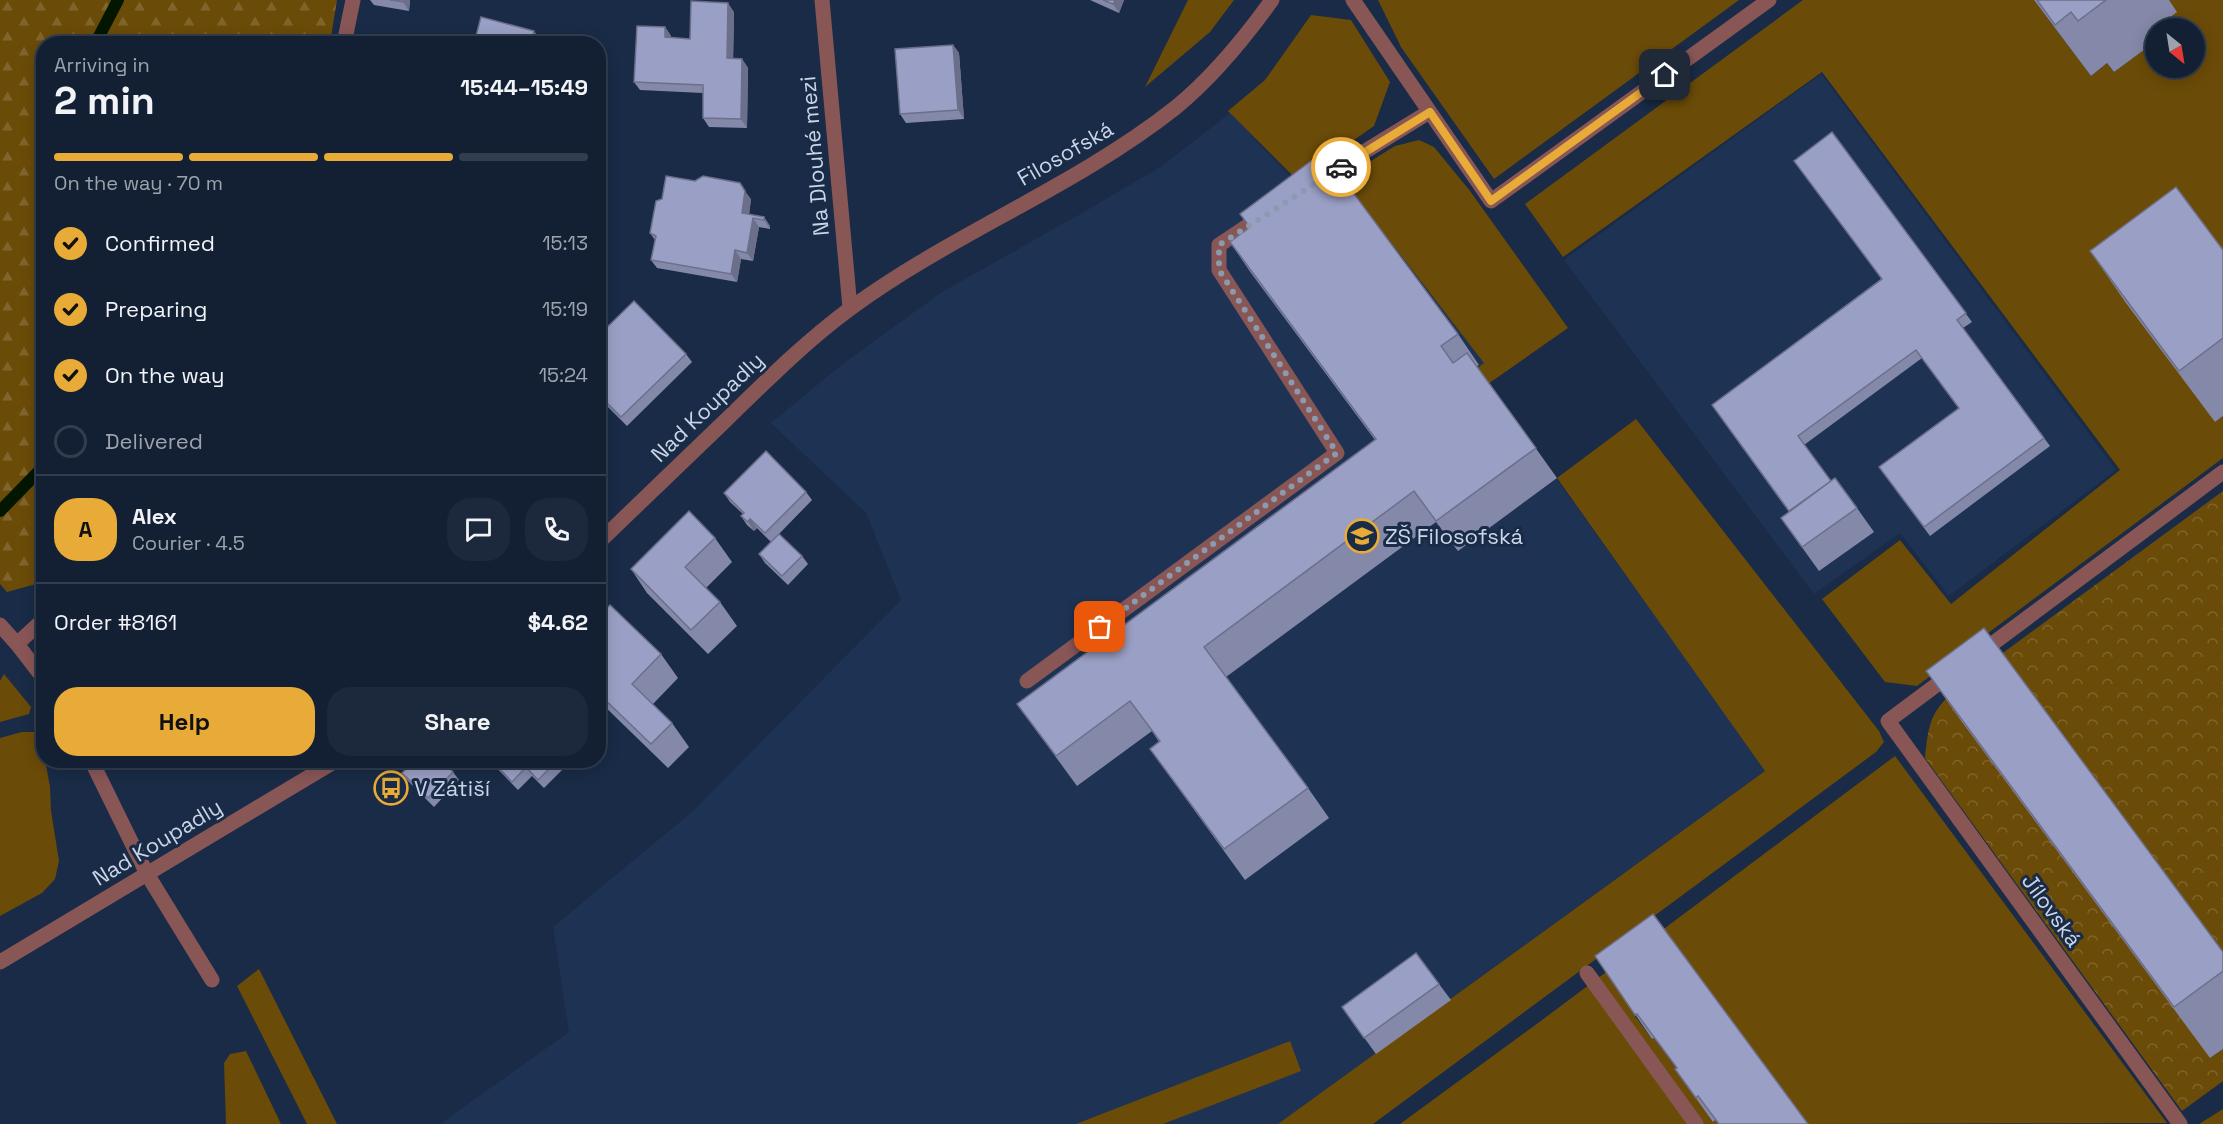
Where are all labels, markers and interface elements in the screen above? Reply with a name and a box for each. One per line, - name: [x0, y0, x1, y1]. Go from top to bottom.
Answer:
- north arrow: [2145, 18, 2205, 78]
- map controls: [2145, 18, 2205, 78]
- pin: [1639, 49, 1690, 100]
- text: Arriving in: [54, 52, 150, 78]
- icon: home: [1648, 58, 1681, 91]
- text: 15:44–15:49: [460, 73, 588, 101]
- street label: Na Dlouhé mezi: [793, 75, 835, 237]
- text: 2 min: [54, 76, 155, 125]
- street label: Filosofská: [1012, 114, 1118, 192]
- courier: [1311, 137, 1371, 197]
- icon: car: [1325, 151, 1358, 184]
- text: On the way · 70 m: [54, 170, 223, 196]
- icon: check: [54, 227, 87, 260]
- text: Confirmed: [105, 229, 215, 257]
- text: 15:13: [542, 230, 588, 256]
- icon: check: [54, 293, 87, 326]
- text: Preparing: [105, 295, 207, 323]
- text: 15:19: [542, 296, 588, 322]
- street label: Nad Koupadly: [645, 346, 769, 468]
- icon: check: [54, 359, 87, 392]
- text: On the way: [105, 361, 224, 389]
- text: 15:24: [539, 362, 588, 388]
- text: Delivered: [105, 427, 203, 455]
- button: chat: [447, 498, 510, 561]
- button: phone: [525, 498, 588, 561]
- text: Alex: [132, 502, 177, 530]
- text: A: [79, 515, 92, 543]
- school or university icon: ZŠ Filosofská: [1344, 518, 1380, 554]
- place label: ZŠ Filosofská: [1385, 522, 1523, 550]
- text: Courier · 4.5: [132, 530, 245, 556]
- pin: [1074, 601, 1125, 652]
- text: Order #8161: [54, 608, 177, 636]
- text: $4.62: [528, 608, 588, 636]
- icon: bag: [1083, 610, 1116, 643]
- button: Help: [54, 687, 315, 756]
- button: Share: [327, 687, 588, 756]
- bus stop icon: V Zátiší: [373, 770, 409, 806]
- place label: V Zátiší: [414, 774, 491, 802]
- street label: Nad Koupadly: [87, 792, 227, 892]
- street label: Jílovská: [2016, 868, 2088, 953]

